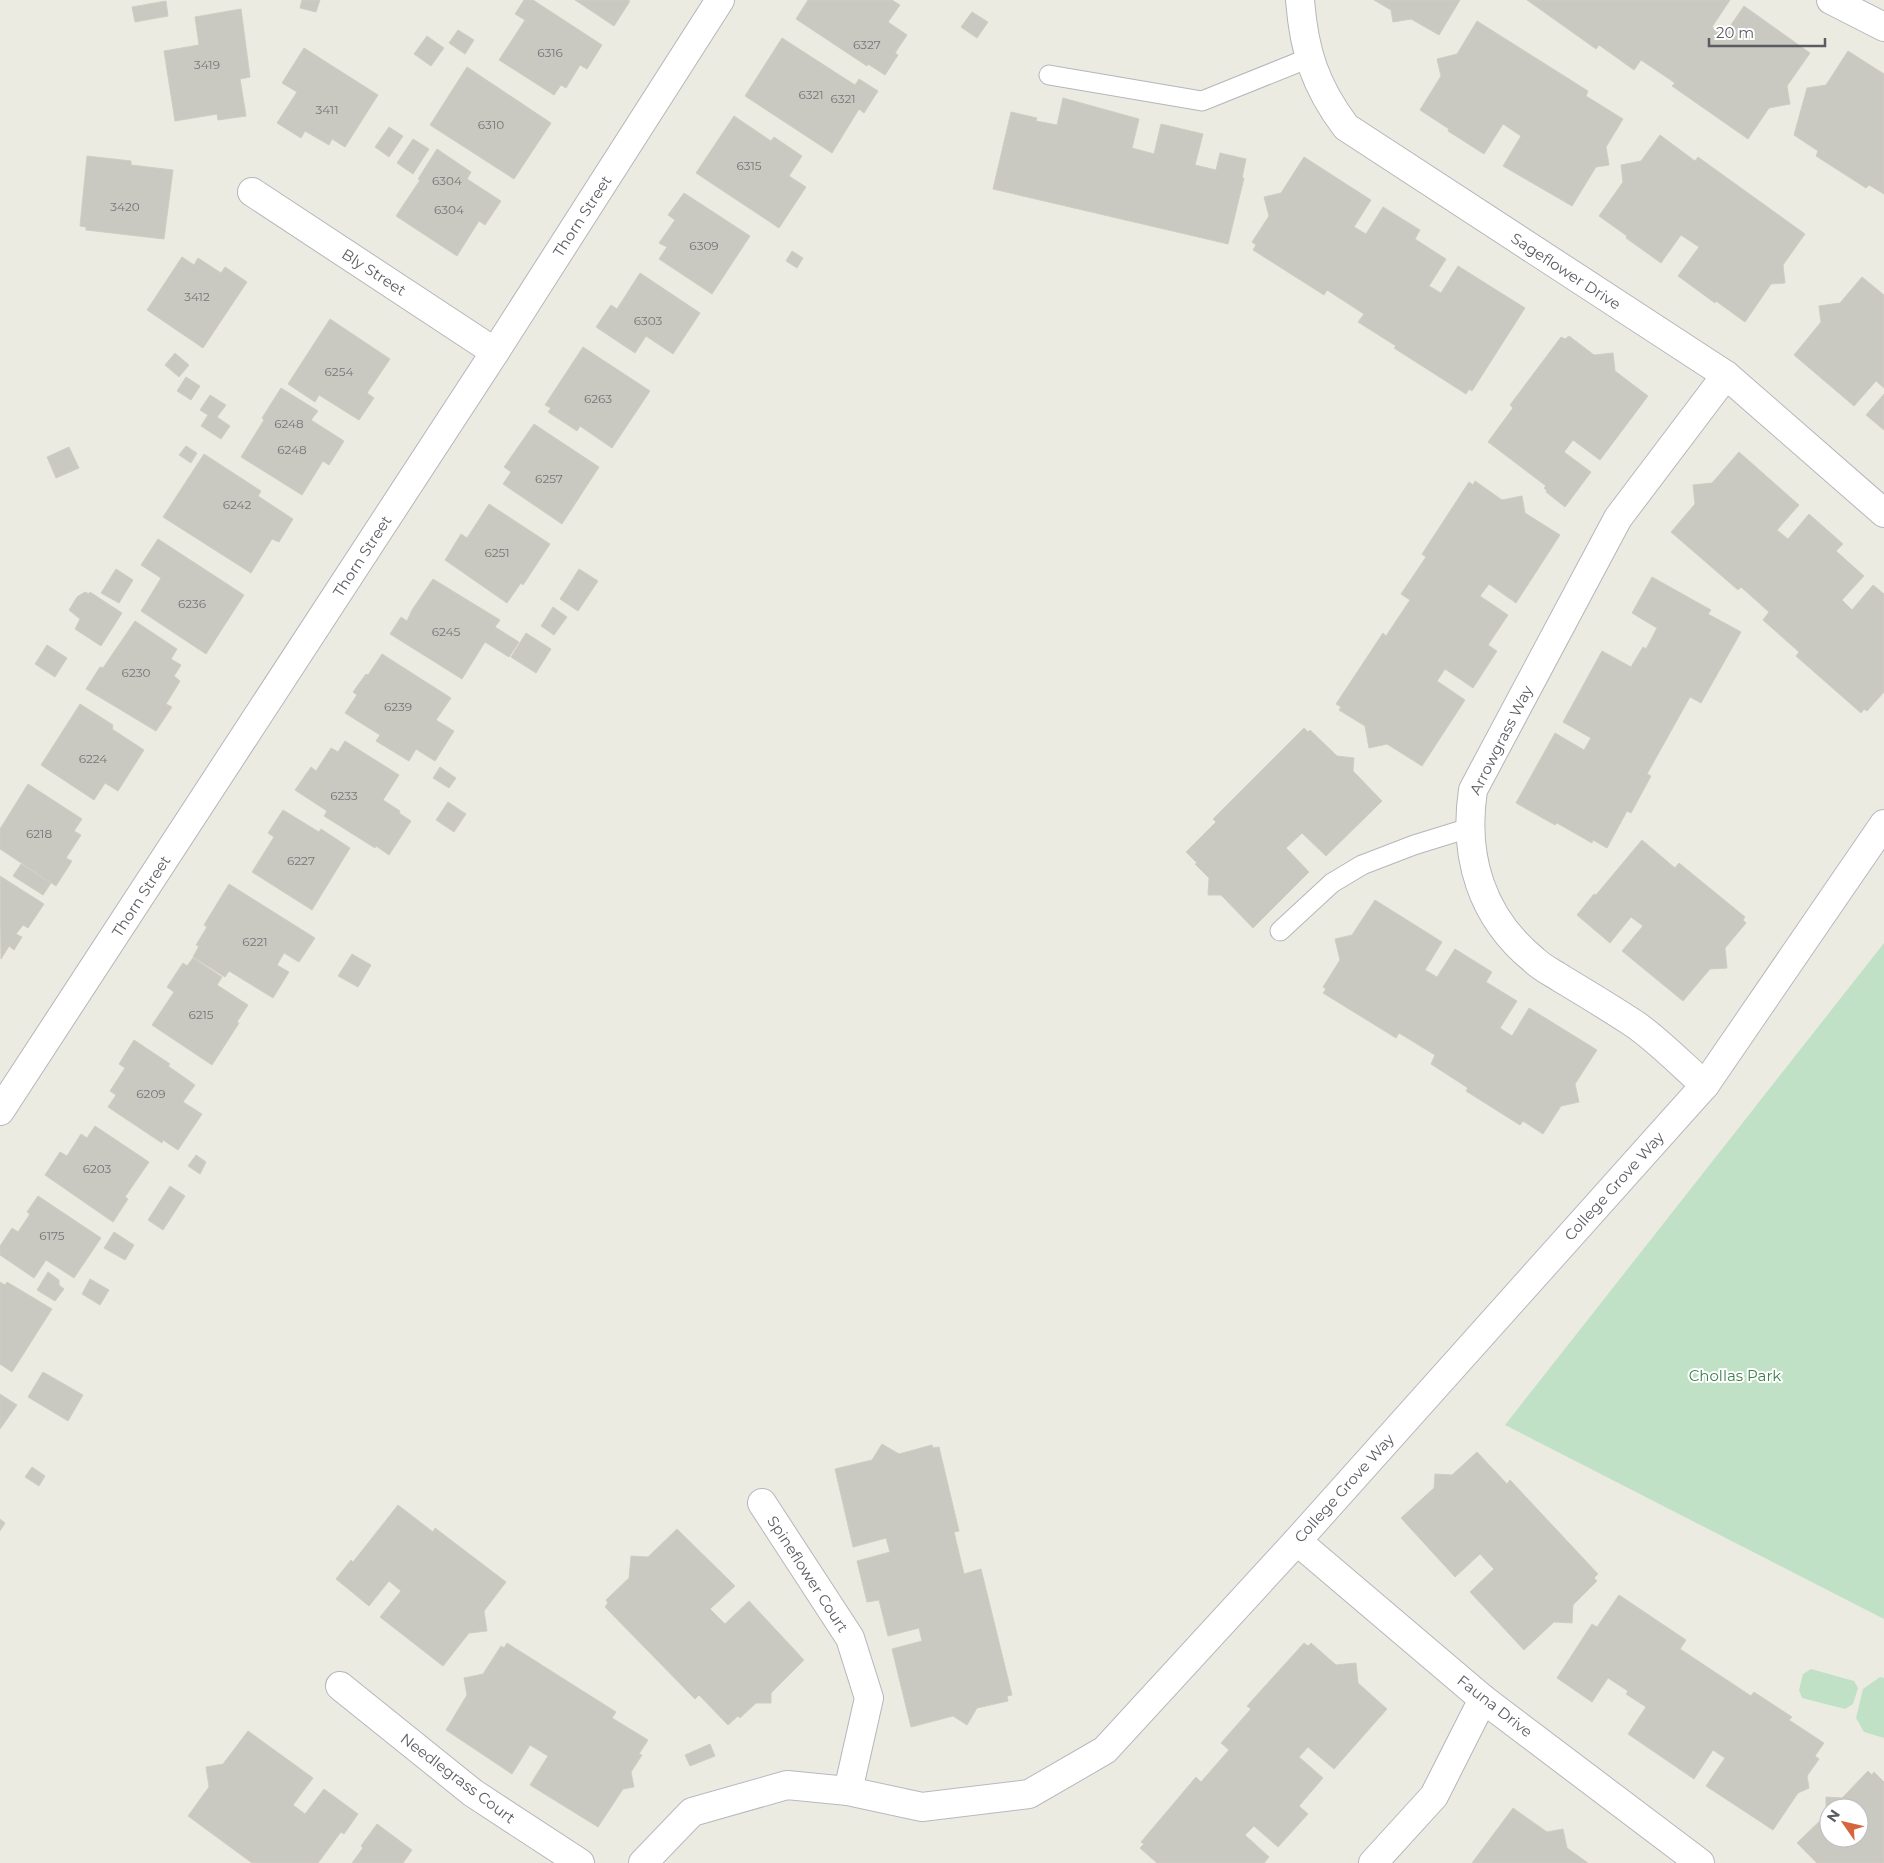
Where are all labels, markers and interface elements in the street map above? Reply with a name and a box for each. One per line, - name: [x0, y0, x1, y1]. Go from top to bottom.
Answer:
- scale bar: [1709, 15, 1825, 47]
- text: 20 m: [1716, 23, 1754, 42]
- house number: 6327: [853, 37, 881, 52]
- house number: 6316: [537, 45, 563, 60]
- house number: 3419: [194, 57, 220, 72]
- house number: 6321: [798, 87, 824, 102]
- house number: 6321: [830, 91, 856, 106]
- house number: 3411: [315, 102, 339, 117]
- house number: 6310: [478, 117, 504, 132]
- house number: 6315: [736, 158, 762, 173]
- street label: Thorn Street: [549, 172, 615, 260]
- house number: 6304: [432, 173, 462, 188]
- house number: 3420: [110, 199, 140, 214]
- house number: 6304: [434, 202, 464, 217]
- street label: Sageflower Drive: [1508, 228, 1624, 314]
- house number: 6309: [689, 238, 719, 253]
- street label: Bly Street: [338, 244, 410, 300]
- house number: 3412: [184, 289, 210, 304]
- house number: 6303: [634, 313, 663, 328]
- house number: 6254: [325, 364, 353, 379]
- house number: 6263: [584, 391, 612, 406]
- house number: 6248: [274, 416, 304, 431]
- house number: 6248: [277, 442, 307, 457]
- house number: 6257: [535, 471, 563, 486]
- house number: 6242: [223, 497, 251, 512]
- street label: Thorn Street: [329, 512, 395, 600]
- house number: 6251: [484, 545, 510, 560]
- house number: 6236: [178, 596, 206, 611]
- house number: 6245: [432, 624, 460, 639]
- house number: 6230: [122, 665, 150, 680]
- street label: Arrowgrass Way: [1465, 681, 1537, 798]
- house number: 6239: [384, 699, 412, 714]
- house number: 6224: [79, 751, 107, 766]
- house number: 6233: [330, 788, 358, 803]
- house number: 6218: [26, 826, 52, 841]
- street label: Thorn Street: [108, 852, 174, 940]
- house number: 6227: [287, 853, 315, 868]
- house number: 6221: [242, 934, 268, 949]
- house number: 6215: [188, 1007, 214, 1022]
- house number: 6209: [136, 1086, 166, 1101]
- street label: College Grove Way: [1560, 1127, 1669, 1244]
- house number: 6203: [83, 1161, 112, 1176]
- house number: 6175: [39, 1228, 65, 1243]
- park label: Chollas Park: [1689, 1366, 1781, 1385]
- street label: College Grove Way: [1290, 1429, 1399, 1546]
- street label: Spineflower Court: [763, 1512, 853, 1636]
- street label: Fauna Drive: [1454, 1671, 1536, 1741]
- street label: Needlegrass Court: [397, 1729, 519, 1827]
- north arrow: [1819, 1798, 1869, 1848]
- text: N: [1823, 1806, 1844, 1825]

